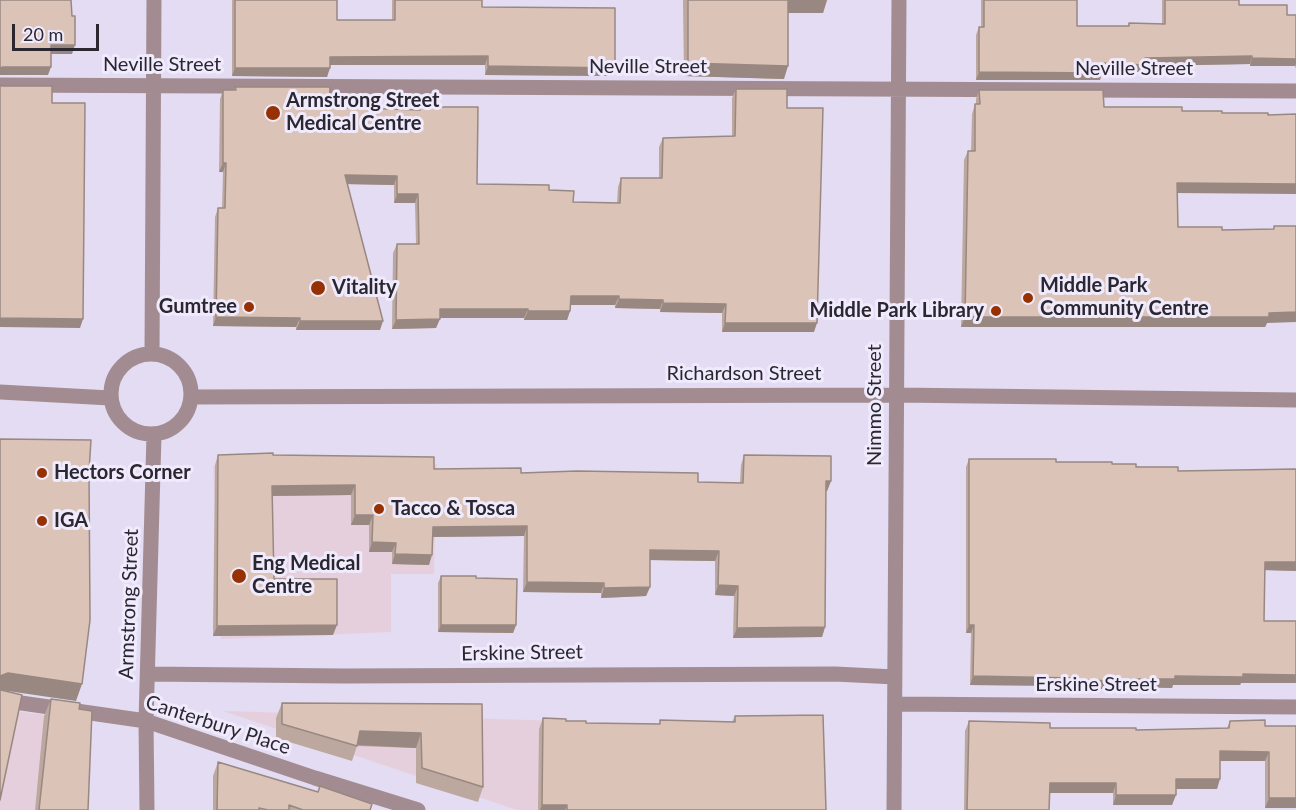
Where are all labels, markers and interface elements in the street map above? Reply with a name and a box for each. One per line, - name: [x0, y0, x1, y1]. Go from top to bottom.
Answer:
- scale bar: [15, 12, 102, 50]
- text: 20 m: [23, 23, 63, 45]
- street label: Neville Street: [103, 53, 221, 77]
- street label: Neville Street: [589, 55, 707, 79]
- street label: Neville Street: [1075, 57, 1193, 81]
- place label: Armstrong Street Medical Centre: [286, 89, 440, 136]
- marker: Armstrong Street Medical Centre: [264, 104, 282, 122]
- place label: Middle Park Community Centre: [1040, 274, 1209, 321]
- place label: Vitality: [332, 276, 397, 300]
- marker: Vitality: [309, 279, 327, 297]
- marker: Middle Park Community Centre: [1021, 291, 1035, 305]
- place label: Gumtree: [159, 295, 237, 319]
- place label: Middle Park Library: [809, 299, 984, 323]
- marker: Gumtree: [242, 300, 256, 314]
- marker: Middle Park Library: [989, 304, 1003, 318]
- street label: Nimmo Street: [863, 344, 887, 466]
- street label: Richardson Street: [667, 362, 821, 386]
- place label: Hectors Corner: [54, 461, 191, 485]
- marker: Hectors Corner: [35, 466, 49, 480]
- place label: Tacco & Tosca: [391, 497, 515, 521]
- marker: Tacco & Tosca: [372, 502, 386, 516]
- place label: IGA: [54, 509, 88, 533]
- marker: IGA: [35, 514, 49, 528]
- street label: Armstrong Street: [114, 528, 144, 680]
- place label: Eng Medical Centre: [252, 552, 360, 599]
- marker: Eng Medical Centre: [230, 567, 248, 585]
- street label: Erskine Street: [461, 640, 583, 666]
- street label: Erskine Street: [1035, 673, 1157, 697]
- street label: Canterbury Place: [143, 690, 293, 760]

